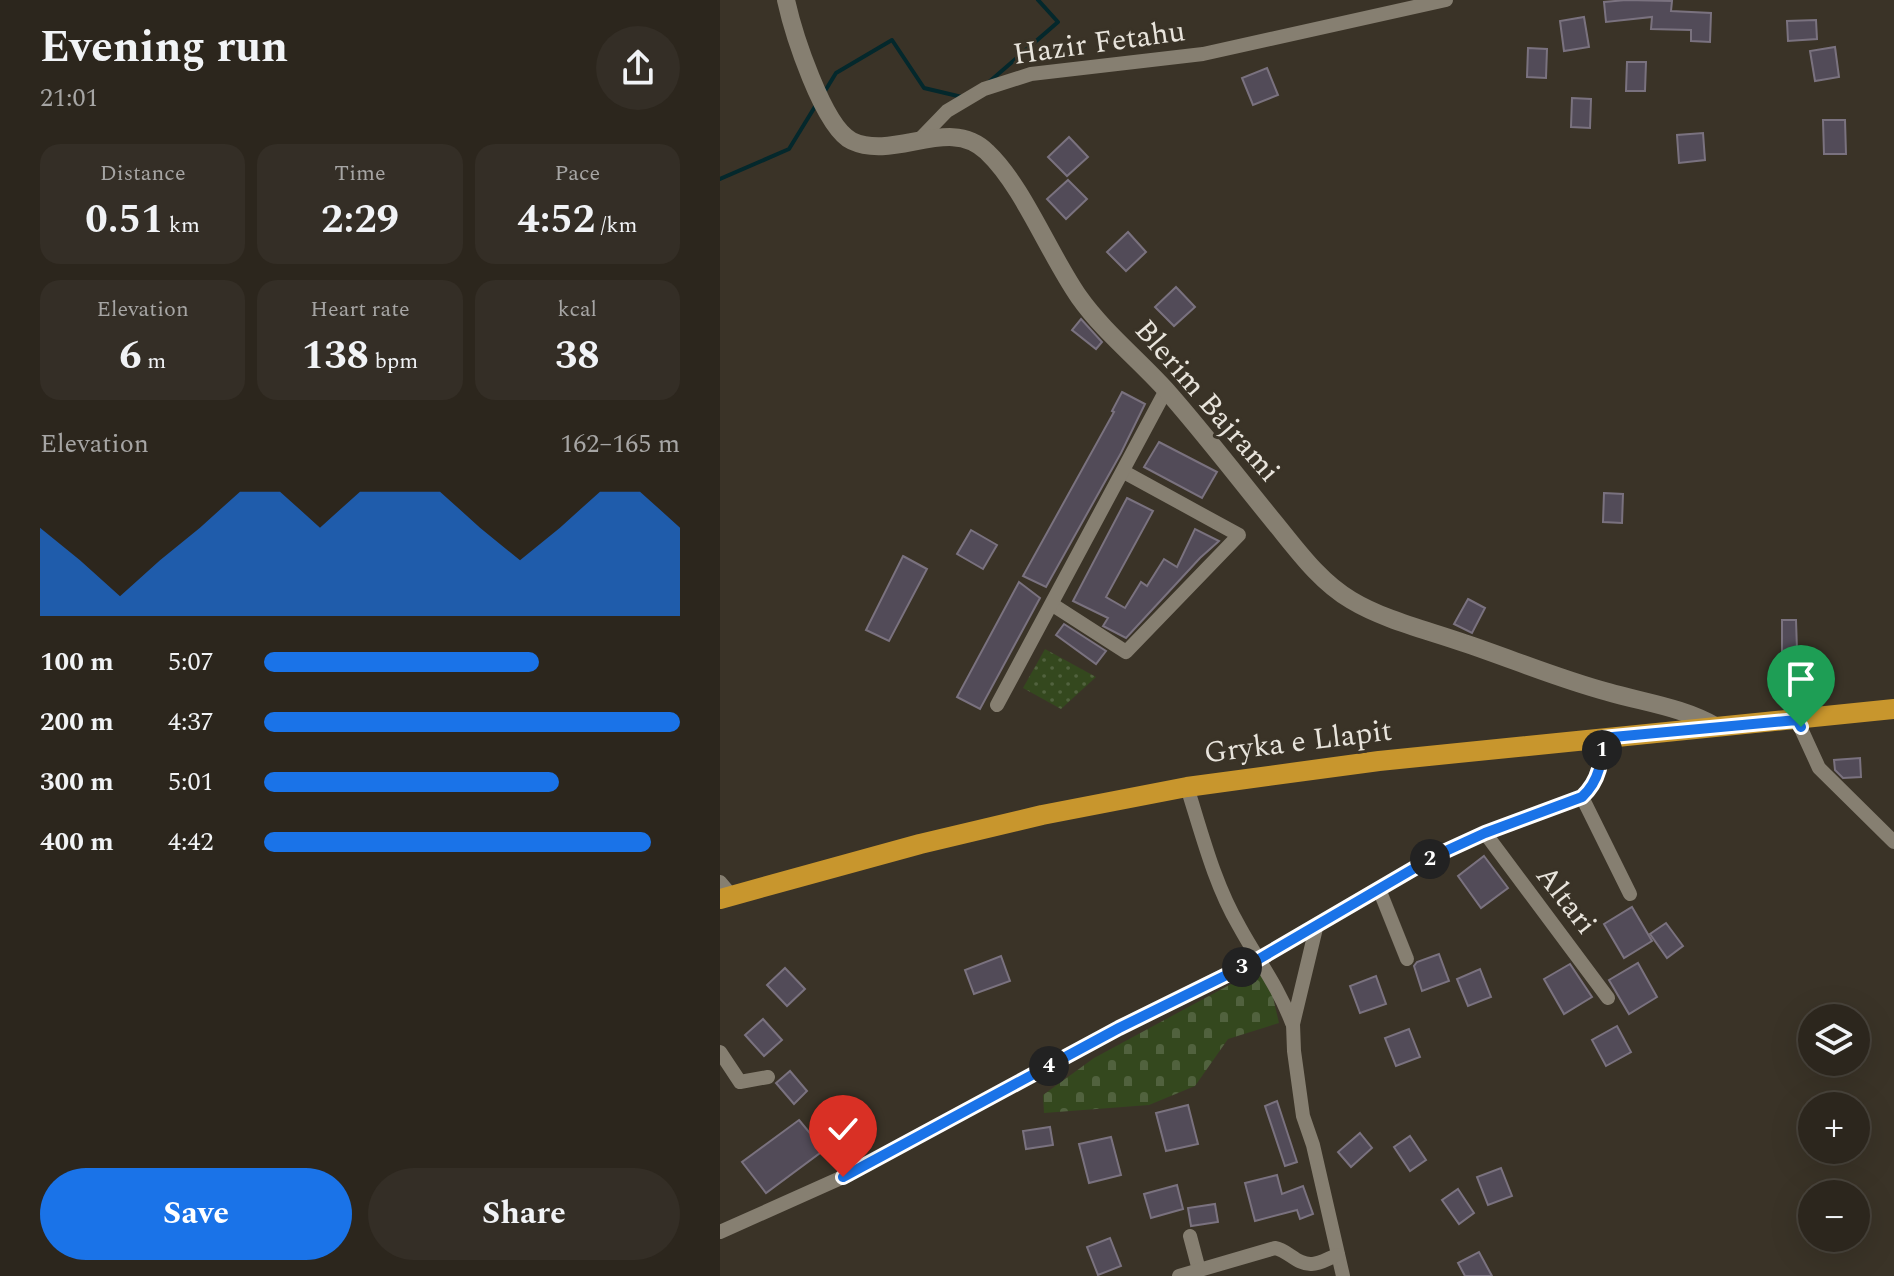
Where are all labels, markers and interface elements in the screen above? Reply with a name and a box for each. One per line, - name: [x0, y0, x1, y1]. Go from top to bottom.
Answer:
- street label: Hazir Fetahu: [1010, 8, 1188, 78]
- text: Evening run: [40, 14, 288, 81]
- button: share: [596, 26, 680, 110]
- text: 21:01: [40, 78, 99, 118]
- text: Distance: [100, 157, 186, 190]
- text: Time: [334, 157, 386, 190]
- text: Pace: [555, 157, 600, 190]
- text: 0.51: [85, 190, 163, 251]
- text: 2:29: [321, 190, 399, 251]
- text: 4:52: [517, 190, 595, 251]
- text: km: [163, 209, 200, 242]
- text: /km: [595, 209, 637, 242]
- text: Elevation: [97, 293, 189, 326]
- text: Heart rate: [310, 293, 410, 326]
- text: kcal: [558, 293, 597, 326]
- street label: Blerim Bajrami: [1123, 309, 1291, 493]
- text: 6: [119, 326, 142, 387]
- text: 138: [302, 326, 369, 387]
- text: 38: [555, 326, 600, 387]
- text: m: [142, 345, 166, 378]
- text: bpm: [369, 345, 418, 378]
- text: Elevation: [40, 424, 149, 464]
- text: 162–165 m: [560, 424, 680, 464]
- text: 100 m: [40, 642, 114, 682]
- text: 5:07: [168, 642, 214, 682]
- pin: [1767, 645, 1835, 727]
- icon: arrive: [1779, 657, 1823, 701]
- text: 200 m: [40, 702, 114, 742]
- text: 4:37: [168, 702, 214, 742]
- street label: Gryka e Llapit: [1201, 708, 1395, 776]
- pin: 1: [1582, 730, 1622, 770]
- text: 1: [1596, 733, 1608, 766]
- text: 300 m: [40, 762, 114, 802]
- text: 5:01: [168, 762, 214, 802]
- text: 400 m: [40, 822, 114, 862]
- text: 4:42: [168, 822, 214, 862]
- pin: 2: [1410, 839, 1450, 879]
- text: 2: [1424, 842, 1436, 875]
- street label: Altari: [1524, 855, 1608, 945]
- pin: 3: [1222, 947, 1262, 987]
- text: 3: [1236, 950, 1248, 983]
- map controls: [1798, 1004, 1870, 1252]
- button: layers: [1798, 1004, 1870, 1076]
- pin: 4: [1029, 1046, 1069, 1086]
- text: 4: [1043, 1049, 1055, 1082]
- button: +: [1798, 1092, 1870, 1164]
- pin: [809, 1095, 877, 1177]
- icon: check: [821, 1107, 865, 1151]
- button: Save: [40, 1168, 352, 1260]
- button: Share: [368, 1168, 680, 1260]
- button: −: [1798, 1180, 1870, 1252]

